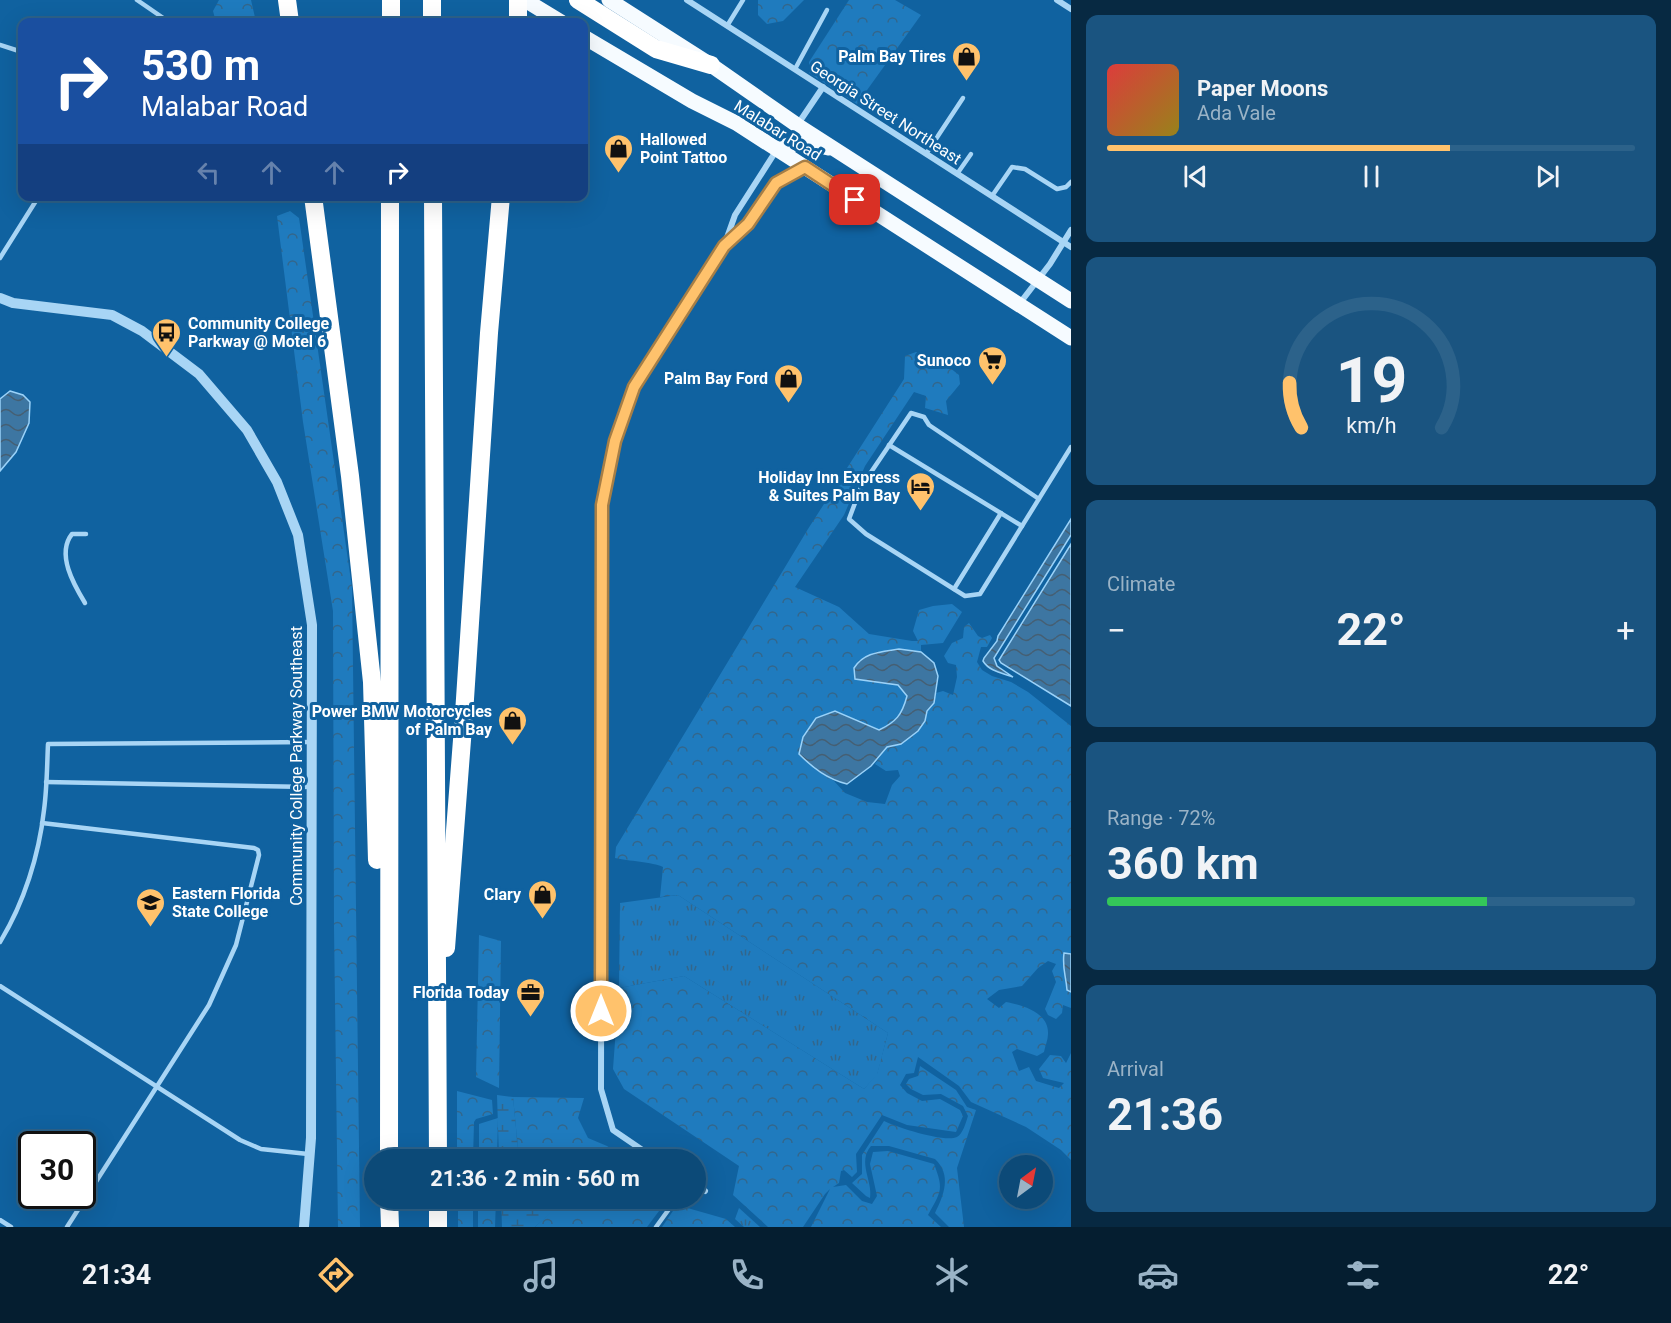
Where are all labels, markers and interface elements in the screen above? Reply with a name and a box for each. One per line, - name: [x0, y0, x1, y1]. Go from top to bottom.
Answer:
- shop icon: Palm Bay Tires: [951, 40, 983, 82]
- text: 530 m: [141, 41, 260, 90]
- icon: right: [42, 42, 120, 120]
- place label: Palm Bay Tires: [838, 47, 946, 66]
- street label: Georgia Street Northeast: [807, 56, 965, 168]
- text: Paper Moons: [1197, 76, 1328, 101]
- text: Malabar Road: [141, 91, 308, 123]
- street label: Malabar Road: [731, 96, 825, 165]
- text: Ada Vale: [1197, 101, 1276, 125]
- place label: Hallowed Point Tattoo: [640, 130, 727, 167]
- shop icon: Hallowed Point Tattoo: [603, 132, 635, 174]
- icon: left: [192, 156, 225, 189]
- icon: ahead: [255, 156, 288, 189]
- icon: ahead: [318, 156, 351, 189]
- icon: right: [381, 156, 414, 189]
- icon: previous: [1179, 160, 1212, 193]
- icon: pause: [1355, 160, 1388, 193]
- icon: next: [1531, 160, 1564, 193]
- pin: [829, 174, 880, 225]
- icon: arrive: [838, 183, 871, 216]
- place label: Community College Parkway @ Motel 6: [188, 314, 330, 351]
- bus stop icon: Community College Parkway @ Motel 6: [151, 316, 183, 358]
- supermarket icon: Sunoco: [976, 344, 1008, 386]
- text: 19: [1335, 344, 1407, 417]
- place label: Sunoco: [917, 351, 971, 370]
- shop icon: Palm Bay Ford: [773, 362, 805, 404]
- place label: Palm Bay Ford: [664, 369, 768, 388]
- text: km/h: [1346, 414, 1396, 439]
- place label: Holiday Inn Express & Suites Palm Bay: [758, 468, 901, 505]
- hotel icon: Holiday Inn Express & Suites Palm Bay: [905, 470, 937, 512]
- text: Climate: [1107, 572, 1175, 596]
- text: 22°: [1336, 603, 1406, 656]
- text: −: [1107, 611, 1126, 650]
- text: +: [1616, 611, 1635, 650]
- street label: Community College Parkway Southeast: [287, 626, 306, 906]
- place label: Power BMW Motorcycles of Palm Bay: [312, 702, 493, 739]
- shop icon: Power BMW Motorcycles of Palm Bay: [497, 704, 529, 746]
- text: Range · 72%: [1107, 806, 1215, 830]
- text: 360 km: [1107, 837, 1259, 890]
- shop icon: Clary: [526, 878, 558, 920]
- place label: Eastern Florida State College: [172, 884, 281, 921]
- place label: Clary: [484, 885, 522, 904]
- school or university icon: Eastern Florida State College: [135, 886, 167, 928]
- office icon: Florida Today: [514, 976, 546, 1018]
- position arrow: [569, 979, 633, 1043]
- place label: Florida Today: [413, 983, 510, 1002]
- text: Arrival: [1107, 1057, 1164, 1081]
- text: 21:36: [1107, 1088, 1223, 1141]
- speed limit sign: 30: [18, 1131, 96, 1209]
- north arrow: [999, 1155, 1053, 1209]
- map controls: [999, 1155, 1053, 1209]
- text: 21:36 · 2 min · 560 m: [430, 1166, 640, 1191]
- icon: directions: [315, 1254, 357, 1296]
- icon: music: [520, 1254, 562, 1296]
- icon: phone: [726, 1254, 768, 1296]
- icon: climate: [931, 1254, 973, 1296]
- icon: car: [1137, 1254, 1179, 1296]
- icon: filters: [1342, 1254, 1384, 1296]
- text: 21:34: [82, 1259, 151, 1291]
- text: 22°: [1548, 1259, 1589, 1291]

